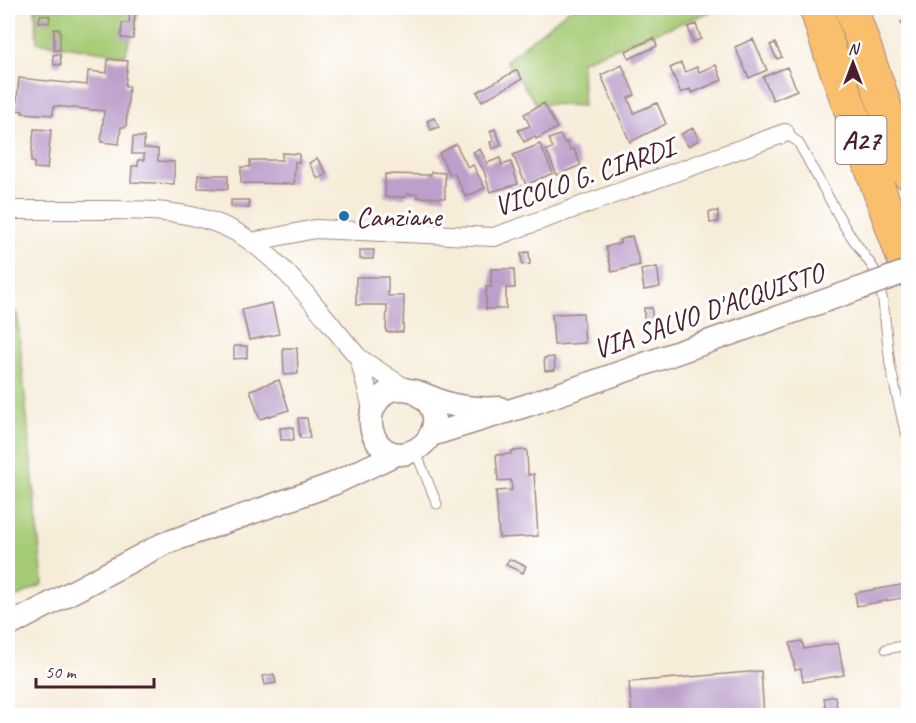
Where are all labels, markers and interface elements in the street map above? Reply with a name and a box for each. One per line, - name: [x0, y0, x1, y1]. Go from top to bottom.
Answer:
- north arrow: [823, 33, 883, 93]
- text: N: [848, 39, 861, 59]
- road number: A27: [836, 116, 886, 164]
- street label: VICOLO G. CIARDI: [490, 127, 684, 224]
- place label: Canziane: [356, 199, 443, 234]
- marker: Canziane: [337, 209, 351, 223]
- street label: VIA SALVO D'ACQUISTO: [589, 254, 831, 366]
- scale bar: [36, 651, 154, 689]
- text: 50 m: [45, 661, 78, 683]

